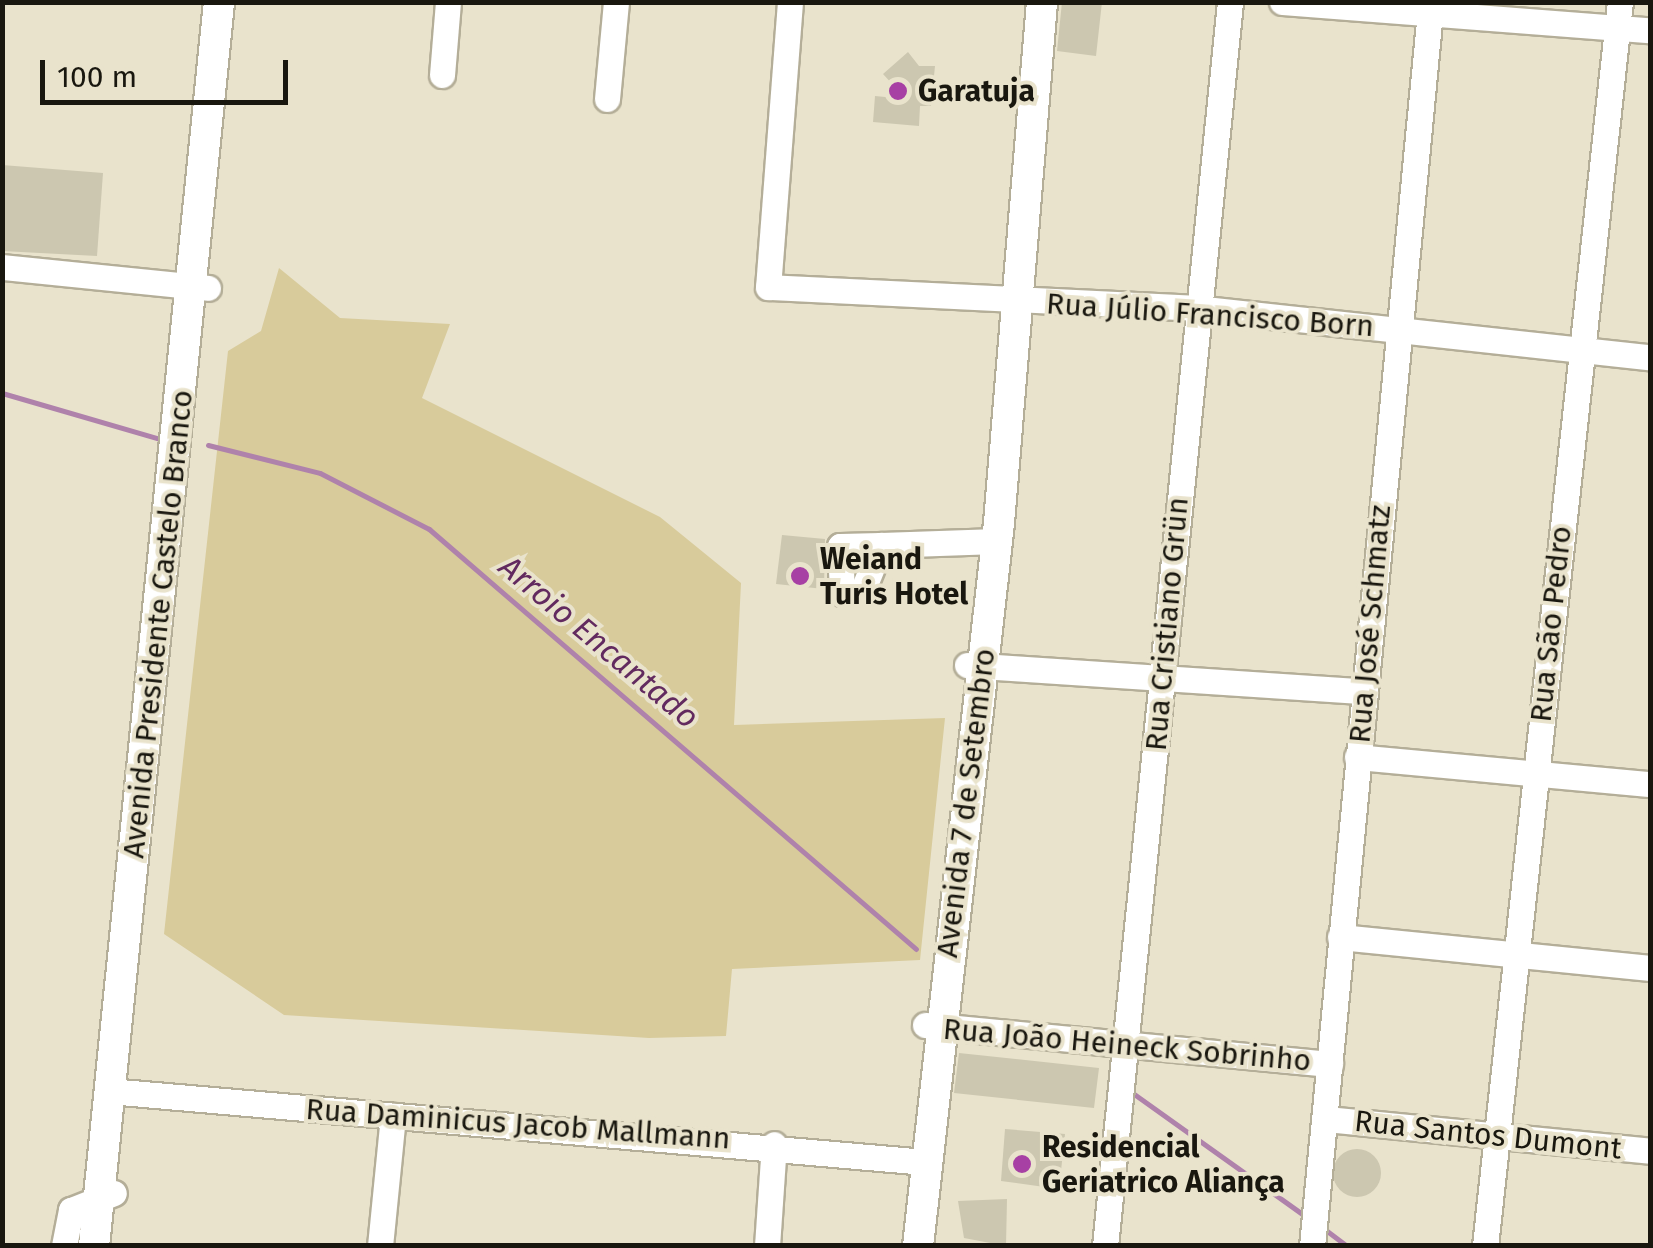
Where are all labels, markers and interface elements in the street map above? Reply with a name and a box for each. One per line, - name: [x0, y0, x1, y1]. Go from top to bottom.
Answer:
- scale bar: [45, 40, 292, 102]
- text: 100 m: [57, 59, 137, 95]
- place label: Garatuja: [918, 73, 1035, 109]
- marker: Garatuja: [887, 80, 909, 102]
- street label: Rua Júlio Francisco Born: [1045, 286, 1375, 344]
- street label: Avenida Presidente Castelo Branco: [116, 388, 200, 860]
- street label: Rua Cristiano Grün: [1138, 496, 1196, 752]
- street label: Rua José Schmatz: [1342, 503, 1398, 745]
- street label: Rua São Pedro: [1523, 524, 1579, 724]
- place label: Weiand Turis Hotel: [820, 541, 968, 612]
- water label: Arroio Encantado: [492, 547, 706, 737]
- marker: Weiand Turis Hotel: [789, 565, 811, 587]
- street label: Avenida 7 de Setembro: [929, 646, 1003, 960]
- street label: Rua João Heineck Sobrinho: [942, 1011, 1312, 1079]
- street label: Rua Daminicus Jacob Mallmann: [305, 1091, 731, 1157]
- street label: Rua Santos Dumont: [1353, 1103, 1623, 1167]
- place label: Residencial Geriatrico Aliança: [1042, 1129, 1285, 1200]
- marker: Residencial Geriatrico Aliança: [1011, 1153, 1033, 1175]

